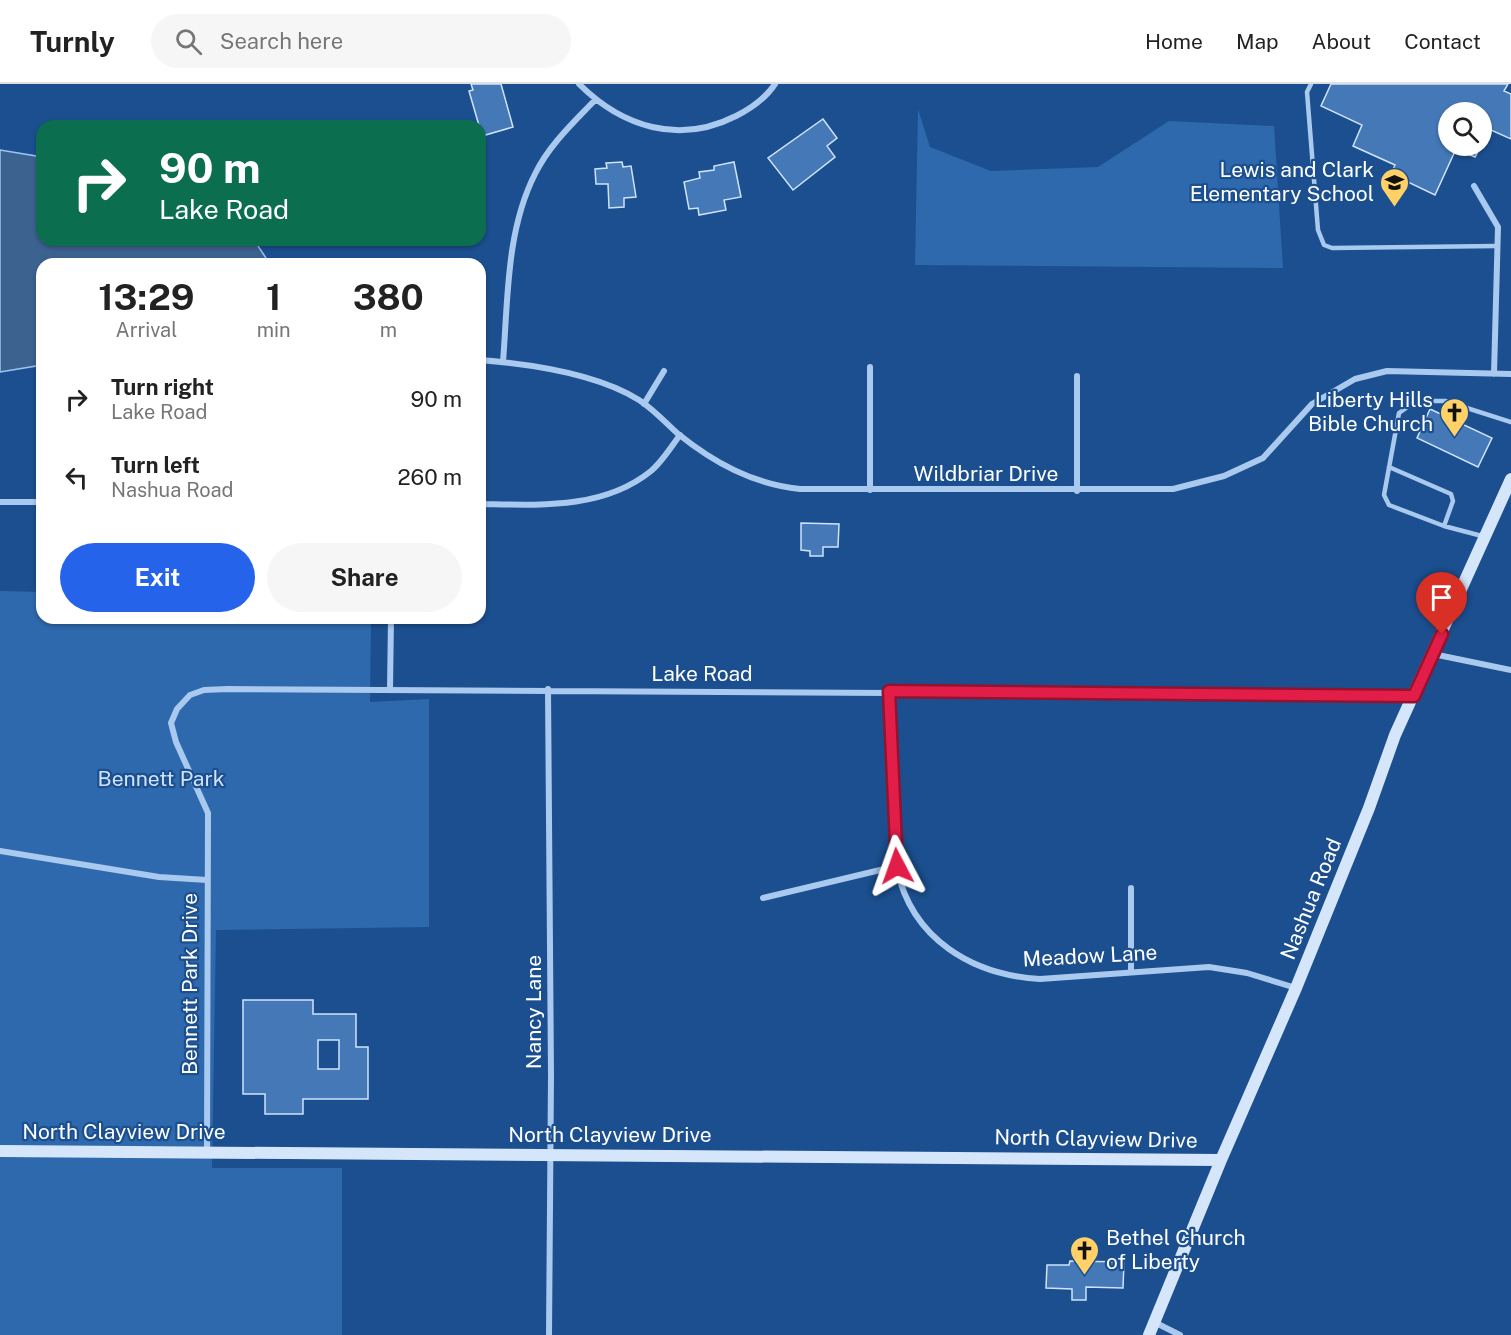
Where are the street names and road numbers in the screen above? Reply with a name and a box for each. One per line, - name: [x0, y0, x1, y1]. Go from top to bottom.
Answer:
- street label: Wildbriar Drive: [914, 461, 1058, 486]
- street label: Lake Road: [651, 661, 753, 686]
- street label: Nashua Road: [1275, 834, 1346, 963]
- street label: Bennett Park Drive: [177, 893, 202, 1075]
- street label: Meadow Lane: [1022, 939, 1158, 972]
- street label: Nancy Lane: [521, 955, 546, 1069]
- street label: North Clayview Drive: [22, 1119, 226, 1144]
- street label: North Clayview Drive: [508, 1122, 712, 1147]
- street label: North Clayview Drive: [994, 1124, 1198, 1153]

